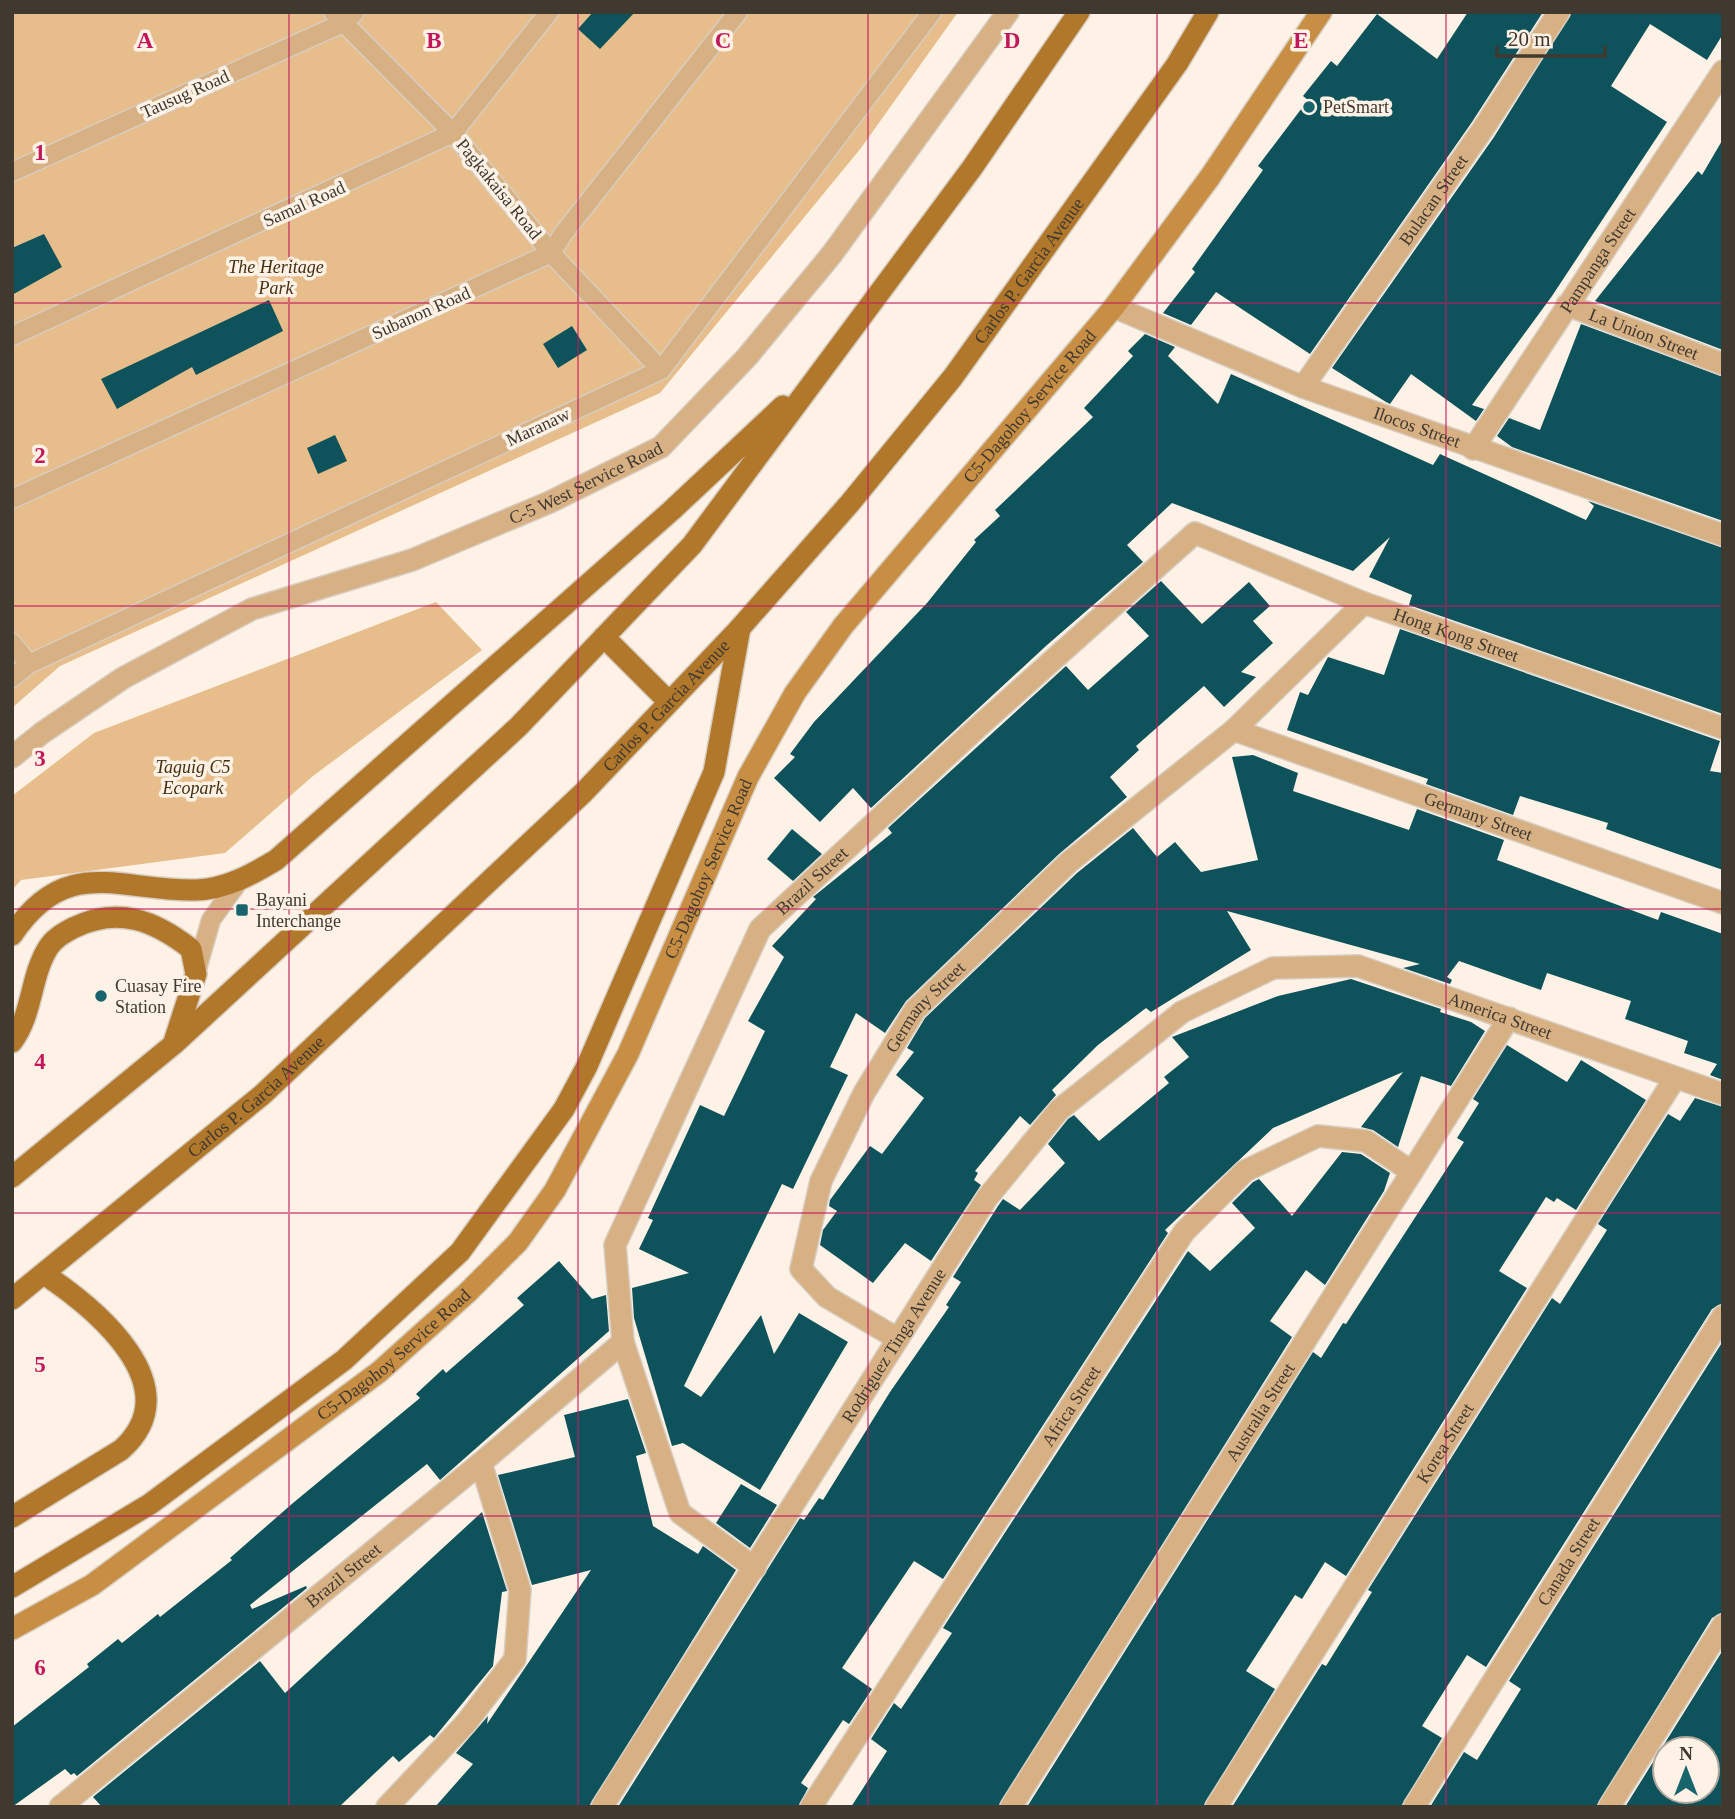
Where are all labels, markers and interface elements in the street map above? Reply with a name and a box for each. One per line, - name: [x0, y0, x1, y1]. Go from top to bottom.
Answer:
- scale bar: [1497, 14, 1606, 58]
- text: 20 m: [1508, 27, 1551, 51]
- text: A: [137, 28, 154, 53]
- text: B: [426, 28, 442, 53]
- text: C: [715, 28, 731, 53]
- text: D: [1004, 28, 1020, 53]
- text: E: [1293, 28, 1309, 53]
- street label: Tausug Road: [138, 66, 232, 122]
- place label: PetSmart: [1323, 97, 1389, 117]
- marker: PetSmart: [1301, 99, 1317, 115]
- street label: Pagkakaisa Road: [452, 135, 546, 243]
- text: 1: [34, 140, 46, 165]
- street label: Bulacan Street: [1395, 151, 1472, 249]
- street label: Samal Road: [260, 177, 348, 231]
- street label: Carlos P. Garcia Avenue: [970, 194, 1088, 348]
- street label: Pampanga Street: [1556, 204, 1640, 317]
- park label: The Heritage Park: [228, 257, 324, 298]
- street label: Subanon Road: [369, 282, 473, 344]
- street label: La Union Street: [1586, 304, 1701, 364]
- street label: C5-Dagohoy Service Road: [959, 326, 1100, 487]
- street label: Ilocos Street: [1371, 403, 1463, 452]
- street label: Maranaw: [503, 404, 573, 450]
- street label: C-5 West Service Road: [506, 438, 666, 528]
- text: 2: [34, 443, 46, 468]
- street label: Hong Kong Street: [1391, 604, 1521, 666]
- street label: Carlos P. Garcia Avenue: [599, 635, 734, 776]
- text: 3: [34, 746, 46, 771]
- park label: Taguig C5 Ecopark: [156, 757, 230, 798]
- street label: C5-Dagohoy Service Road: [660, 776, 756, 962]
- street label: Germany Street: [1421, 788, 1535, 845]
- street label: Brazil Street: [772, 843, 852, 919]
- place label: Bayani Interchange: [256, 890, 341, 931]
- marker: Bayani Interchange: [234, 902, 250, 918]
- street label: Germany Street: [881, 957, 969, 1056]
- place label: Cuasay Fire Station: [115, 976, 201, 1017]
- marker: Cuasay Fire Station: [93, 988, 109, 1004]
- street label: America Street: [1445, 988, 1555, 1043]
- street label: Carlos P. Garcia Avenue: [184, 1032, 328, 1162]
- text: 4: [34, 1049, 46, 1074]
- street label: Rodriguez Tinga Avenue: [838, 1265, 950, 1426]
- street label: C5-Dagohoy Service Road: [313, 1285, 474, 1425]
- text: 5: [34, 1352, 46, 1377]
- street label: Australia Street: [1222, 1359, 1299, 1465]
- street label: Africa Street: [1038, 1362, 1105, 1450]
- street label: Korea Street: [1413, 1399, 1478, 1487]
- street label: Canada Street: [1533, 1514, 1604, 1609]
- street label: Brazil Street: [302, 1539, 385, 1612]
- text: 6: [34, 1655, 46, 1680]
- north arrow: [1651, 1735, 1721, 1805]
- text: N: [1679, 1743, 1693, 1764]

